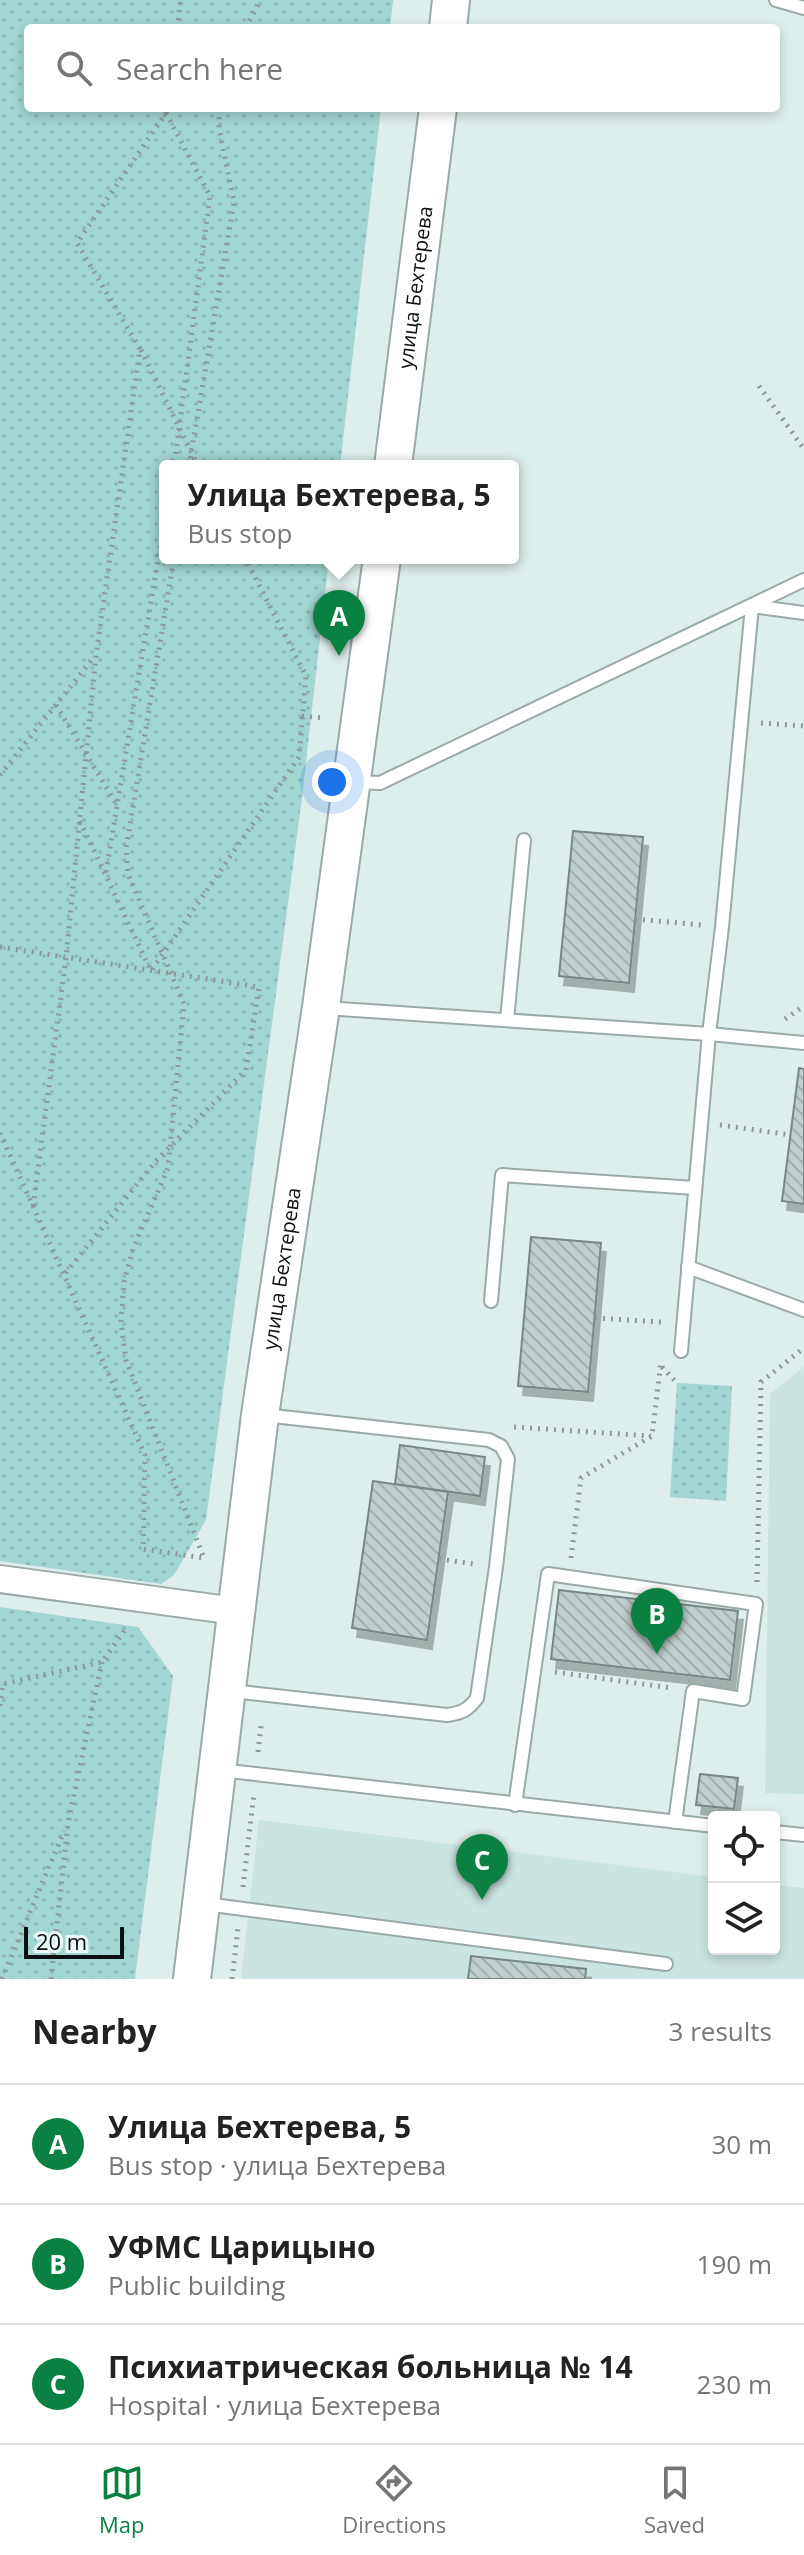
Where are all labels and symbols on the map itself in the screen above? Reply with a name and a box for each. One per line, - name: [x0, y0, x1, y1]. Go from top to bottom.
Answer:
- street label: улица Бехтерева: [391, 204, 439, 370]
- pin: A: [313, 590, 365, 656]
- your location: [312, 762, 352, 802]
- street label: улица Бехтерева: [256, 1186, 307, 1352]
- pin: B: [631, 1588, 683, 1654]
- pin: C: [456, 1834, 508, 1900]
- scale bar: [24, 1923, 124, 1959]

